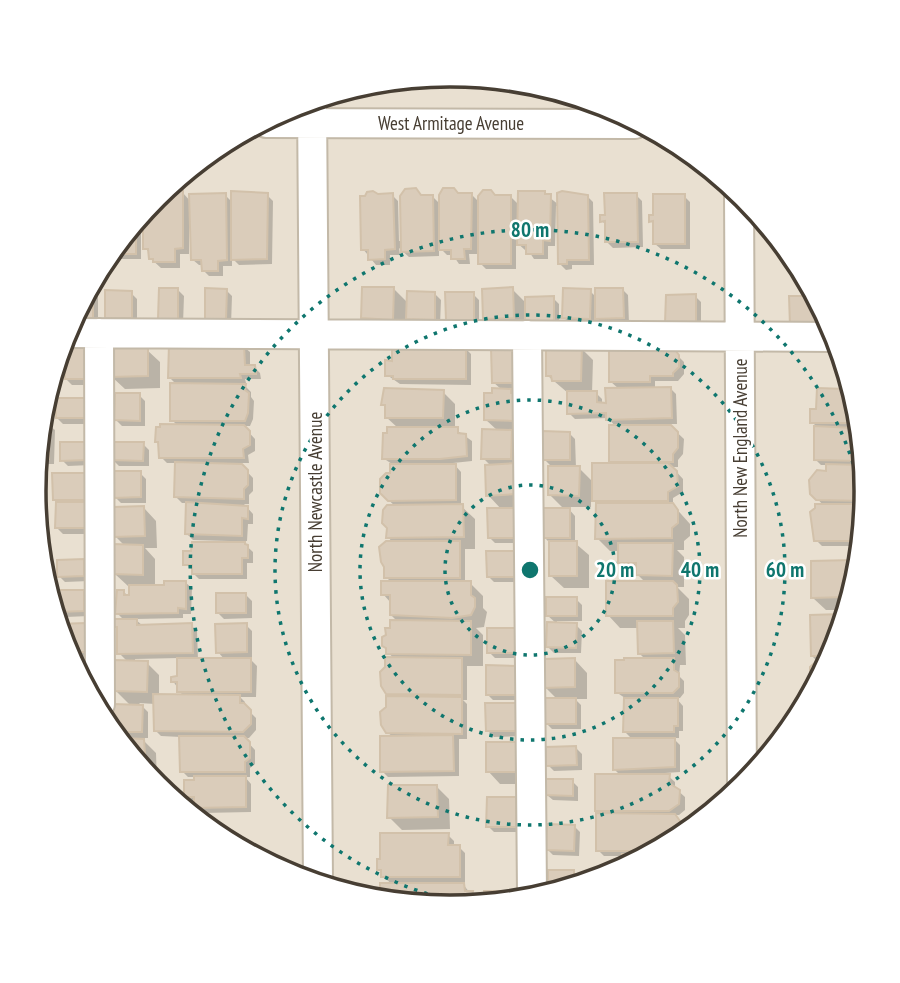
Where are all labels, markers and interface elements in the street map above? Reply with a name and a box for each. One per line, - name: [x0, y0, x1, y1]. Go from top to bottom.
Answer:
- street label: West Armitage Avenue: [378, 111, 524, 135]
- text: 80 m: [511, 216, 549, 243]
- street label: North New England Avenue: [728, 358, 752, 538]
- street label: North Newcastle Avenue: [303, 412, 327, 572]
- text: 20 m: [596, 556, 634, 583]
- text: 40 m: [681, 556, 719, 583]
- text: 60 m: [766, 556, 804, 583]
- centre of rings: [518, 558, 542, 582]

